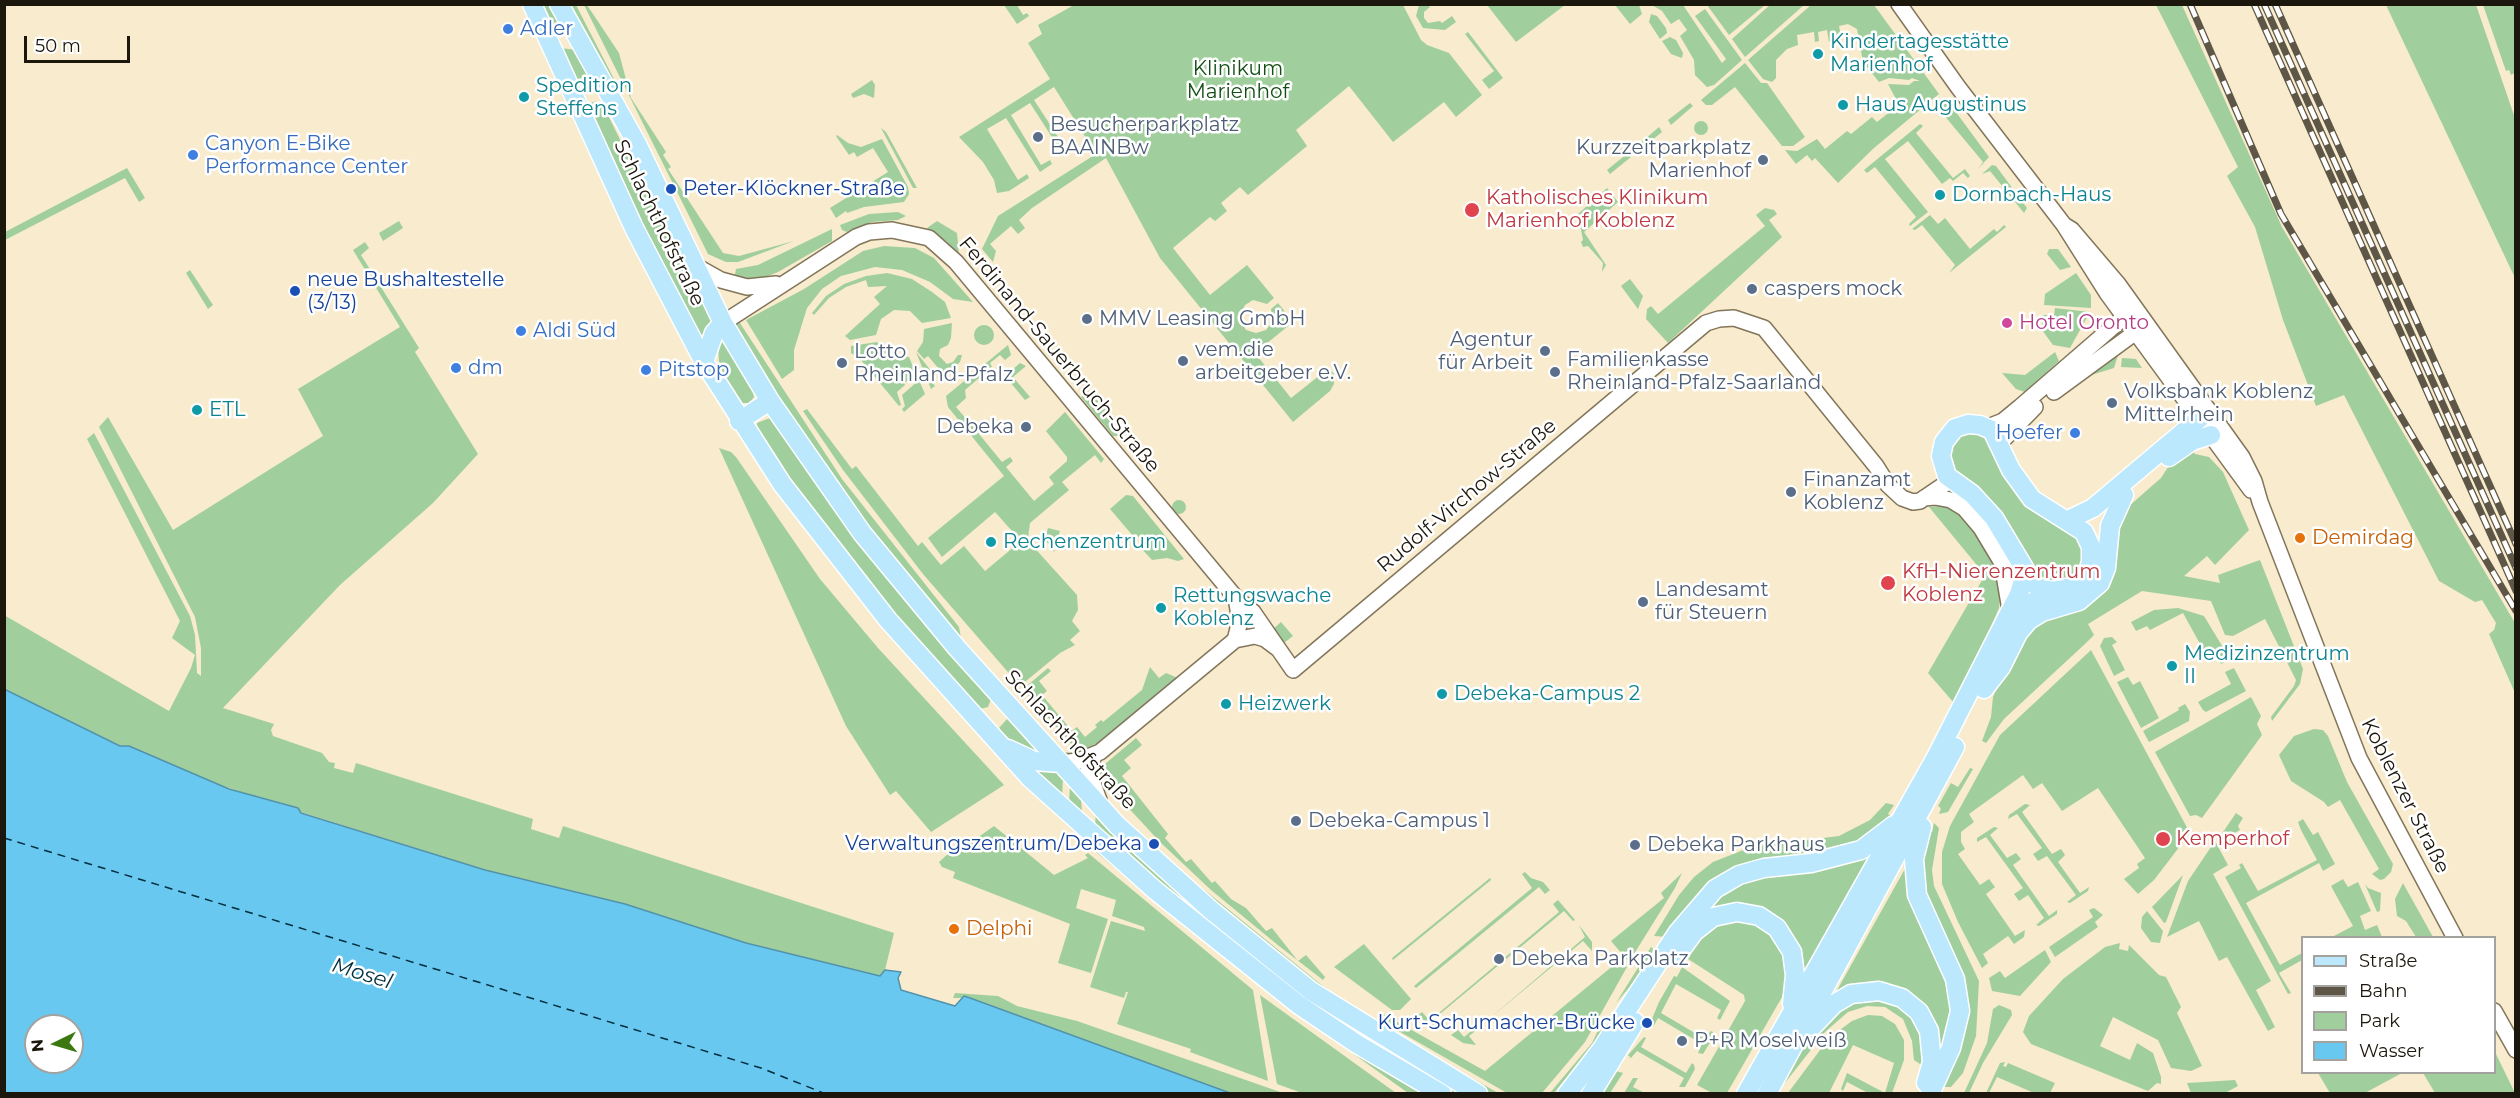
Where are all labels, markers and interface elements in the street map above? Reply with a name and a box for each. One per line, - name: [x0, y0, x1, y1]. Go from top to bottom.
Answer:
- place label: Adler: [520, 17, 573, 41]
- marker: Adler: [501, 22, 515, 36]
- scale bar: [27, 24, 134, 62]
- place label: Kindertagesstätte Marienhof: [1830, 30, 2009, 77]
- text: 50 m: [35, 35, 81, 57]
- marker: Kindertagesstätte Marienhof: [1811, 47, 1825, 61]
- park label: Klinikum Marienhof: [1187, 57, 1289, 104]
- place label: Spedition Steffens: [536, 74, 632, 121]
- marker: Spedition Steffens: [517, 90, 531, 104]
- place label: Haus Augustinus: [1855, 93, 2026, 117]
- marker: Haus Augustinus: [1836, 98, 1850, 112]
- place label: Besucherparkplatz BAAINBw: [1050, 113, 1239, 160]
- marker: Besucherparkplatz BAAINBw: [1031, 130, 1045, 144]
- place label: Canyon E-Bike Performance Center: [205, 132, 408, 179]
- street label: Schlachthofstraße: [608, 136, 710, 310]
- place label: Kurzzeitparkplatz Marienhof: [1576, 136, 1751, 183]
- marker: Canyon E-Bike Performance Center: [186, 148, 200, 162]
- marker: Kurzzeitparkplatz Marienhof: [1756, 153, 1770, 167]
- place label: Peter-Klöckner-Straße: [683, 177, 905, 201]
- marker: Peter-Klöckner-Straße: [664, 182, 678, 196]
- place label: Dornbach-Haus: [1952, 183, 2111, 207]
- place label: Katholisches Klinikum Marienhof Koblenz: [1486, 186, 1708, 233]
- marker: Dornbach-Haus: [1933, 188, 1947, 202]
- marker: Katholisches Klinikum Marienhof Koblenz: [1463, 201, 1481, 219]
- street label: Ferdinand-Sauerbruch-Straße: [953, 232, 1165, 478]
- place label: neue Bushaltestelle (3/13): [307, 268, 504, 315]
- place label: caspers mock: [1764, 277, 1902, 301]
- marker: caspers mock: [1745, 282, 1759, 296]
- marker: neue Bushaltestelle (3/13): [288, 284, 302, 298]
- place label: MMV Leasing GmbH: [1099, 307, 1305, 331]
- place label: Hotel Oronto: [2019, 311, 2149, 335]
- marker: MMV Leasing GmbH: [1080, 312, 1094, 326]
- marker: Hotel Oronto: [2000, 316, 2014, 330]
- place label: Aldi Süd: [533, 319, 616, 343]
- marker: Aldi Süd: [514, 324, 528, 338]
- place label: Agentur für Arbeit: [1438, 328, 1533, 375]
- place label: vem.die arbeitgeber e.V.: [1195, 338, 1351, 385]
- place label: Lotto Rheinland-Pfalz: [854, 340, 1013, 387]
- marker: Agentur für Arbeit: [1538, 344, 1552, 358]
- place label: Familienkasse Rheinland-Pfalz-Saarland: [1567, 348, 1821, 395]
- marker: vem.die arbeitgeber e.V.: [1176, 354, 1190, 368]
- place label: dm: [468, 356, 503, 380]
- marker: Lotto Rheinland-Pfalz: [835, 356, 849, 370]
- place label: Pitstop: [658, 358, 729, 382]
- marker: dm: [449, 361, 463, 375]
- marker: Pitstop: [639, 363, 653, 377]
- marker: Familienkasse Rheinland-Pfalz-Saarland: [1548, 365, 1562, 379]
- place label: Volksbank Koblenz Mittelrhein: [2124, 380, 2313, 427]
- marker: Volksbank Koblenz Mittelrhein: [2105, 396, 2119, 410]
- place label: ETL: [209, 398, 246, 422]
- marker: ETL: [190, 403, 204, 417]
- street label: Rudolf-Virchow-Straße: [1373, 414, 1561, 578]
- place label: Debeka: [936, 415, 1014, 439]
- marker: Debeka: [1019, 420, 1033, 434]
- place label: Hoefer: [1995, 421, 2063, 445]
- marker: Hoefer: [2068, 426, 2082, 440]
- place label: Finanzamt Koblenz: [1803, 468, 1911, 515]
- marker: Finanzamt Koblenz: [1784, 485, 1798, 499]
- place label: Demirdag: [2312, 526, 2414, 550]
- place label: Rechenzentrum: [1003, 530, 1166, 554]
- marker: Demirdag: [2293, 531, 2307, 545]
- marker: Rechenzentrum: [984, 535, 998, 549]
- place label: KfH-Nierenzentrum Koblenz: [1902, 560, 2100, 607]
- marker: KfH-Nierenzentrum Koblenz: [1879, 574, 1897, 592]
- place label: Landesamt für Steuern: [1655, 578, 1769, 625]
- place label: Rettungswache Koblenz: [1173, 584, 1331, 631]
- marker: Landesamt für Steuern: [1636, 595, 1650, 609]
- marker: Rettungswache Koblenz: [1154, 601, 1168, 615]
- place label: Medizinzentrum II: [2184, 642, 2350, 689]
- marker: Medizinzentrum II: [2165, 659, 2179, 673]
- street label: Schlachthofstraße: [999, 665, 1141, 815]
- place label: Debeka-Campus 2: [1454, 682, 1640, 706]
- marker: Debeka-Campus 2: [1435, 687, 1449, 701]
- place label: Heizwerk: [1238, 692, 1331, 716]
- marker: Heizwerk: [1219, 697, 1233, 711]
- street label: Koblenzer Straße: [2355, 714, 2455, 878]
- place label: Debeka-Campus 1: [1308, 809, 1490, 833]
- marker: Debeka-Campus 1: [1289, 814, 1303, 828]
- place label: Kemperhof: [2176, 827, 2289, 851]
- marker: Kemperhof: [2154, 830, 2172, 848]
- place label: Verwaltungszentrum/Debeka: [845, 832, 1142, 856]
- place label: Debeka Parkhaus: [1647, 833, 1824, 857]
- marker: Verwaltungszentrum/Debeka: [1147, 837, 1161, 851]
- marker: Debeka Parkhaus: [1628, 838, 1642, 852]
- place label: Delphi: [966, 917, 1032, 941]
- marker: Delphi: [947, 922, 961, 936]
- legend: [2301, 936, 2496, 1074]
- place label: Debeka Parkplatz: [1511, 947, 1689, 971]
- text: Straße: [2359, 950, 2417, 972]
- marker: Debeka Parkplatz: [1492, 952, 1506, 966]
- water label: Mosel: [329, 953, 395, 995]
- text: Bahn: [2359, 980, 2408, 1002]
- text: Park: [2359, 1010, 2400, 1032]
- place label: Kurt-Schumacher-Brücke: [1377, 1011, 1635, 1035]
- north arrow: [24, 1014, 84, 1074]
- marker: Kurt-Schumacher-Brücke: [1640, 1016, 1654, 1030]
- place label: P+R Moselweiß: [1694, 1029, 1847, 1053]
- marker: P+R Moselweiß: [1675, 1034, 1689, 1048]
- text: N: [28, 1038, 48, 1053]
- text: Wasser: [2359, 1040, 2424, 1062]

